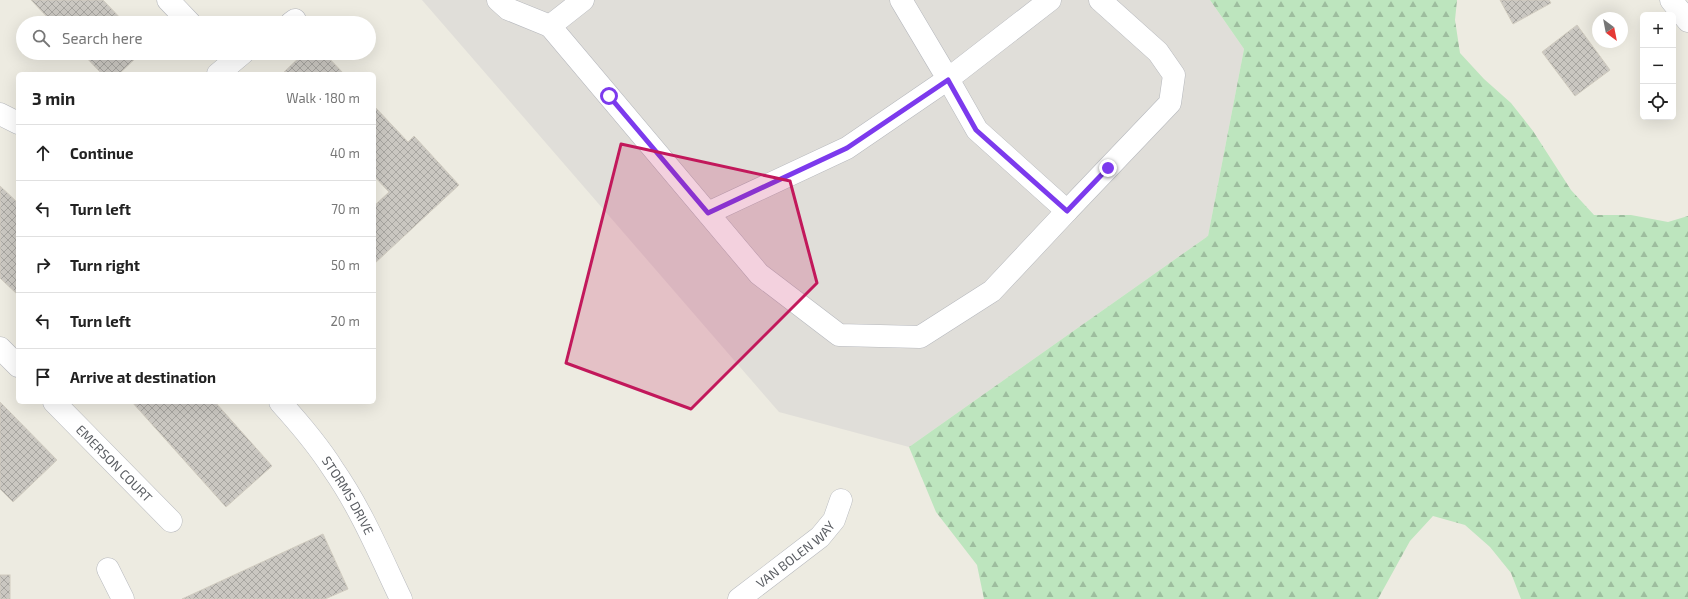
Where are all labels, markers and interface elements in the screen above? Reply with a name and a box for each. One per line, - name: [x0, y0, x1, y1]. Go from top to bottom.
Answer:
- north arrow: [1592, 12, 1628, 48]
- map controls: [1640, 12, 1676, 120]
- button: +: [1640, 12, 1676, 48]
- search box: [16, 16, 376, 60]
- icon: search: [30, 27, 52, 49]
- text: Search here: [62, 29, 143, 47]
- button: −: [1640, 48, 1676, 84]
- button: locate: [1640, 84, 1676, 120]
- route start: [600, 87, 618, 105]
- text: 3 min: [32, 88, 75, 108]
- text: Walk · 180 m: [286, 90, 360, 106]
- icon: ahead: [32, 142, 54, 164]
- text: Continue: [70, 144, 133, 162]
- text: 40 m: [330, 145, 360, 161]
- route end: [1099, 159, 1117, 177]
- icon: left: [32, 198, 54, 220]
- text: Turn left: [70, 200, 131, 218]
- text: 70 m: [331, 201, 360, 217]
- icon: right: [32, 254, 54, 276]
- text: Turn right: [70, 256, 140, 274]
- text: 50 m: [331, 257, 360, 273]
- icon: left: [32, 310, 54, 332]
- text: Turn left: [70, 312, 131, 330]
- text: 20 m: [331, 313, 360, 329]
- icon: arrive: [32, 366, 54, 388]
- text: Arrive at destination: [70, 368, 216, 386]
- street label: EMERSON COURT: [73, 421, 156, 506]
- street label: STORMS DRIVE: [319, 453, 377, 537]
- street label: VAN BOLEN WAY: [753, 517, 838, 591]

